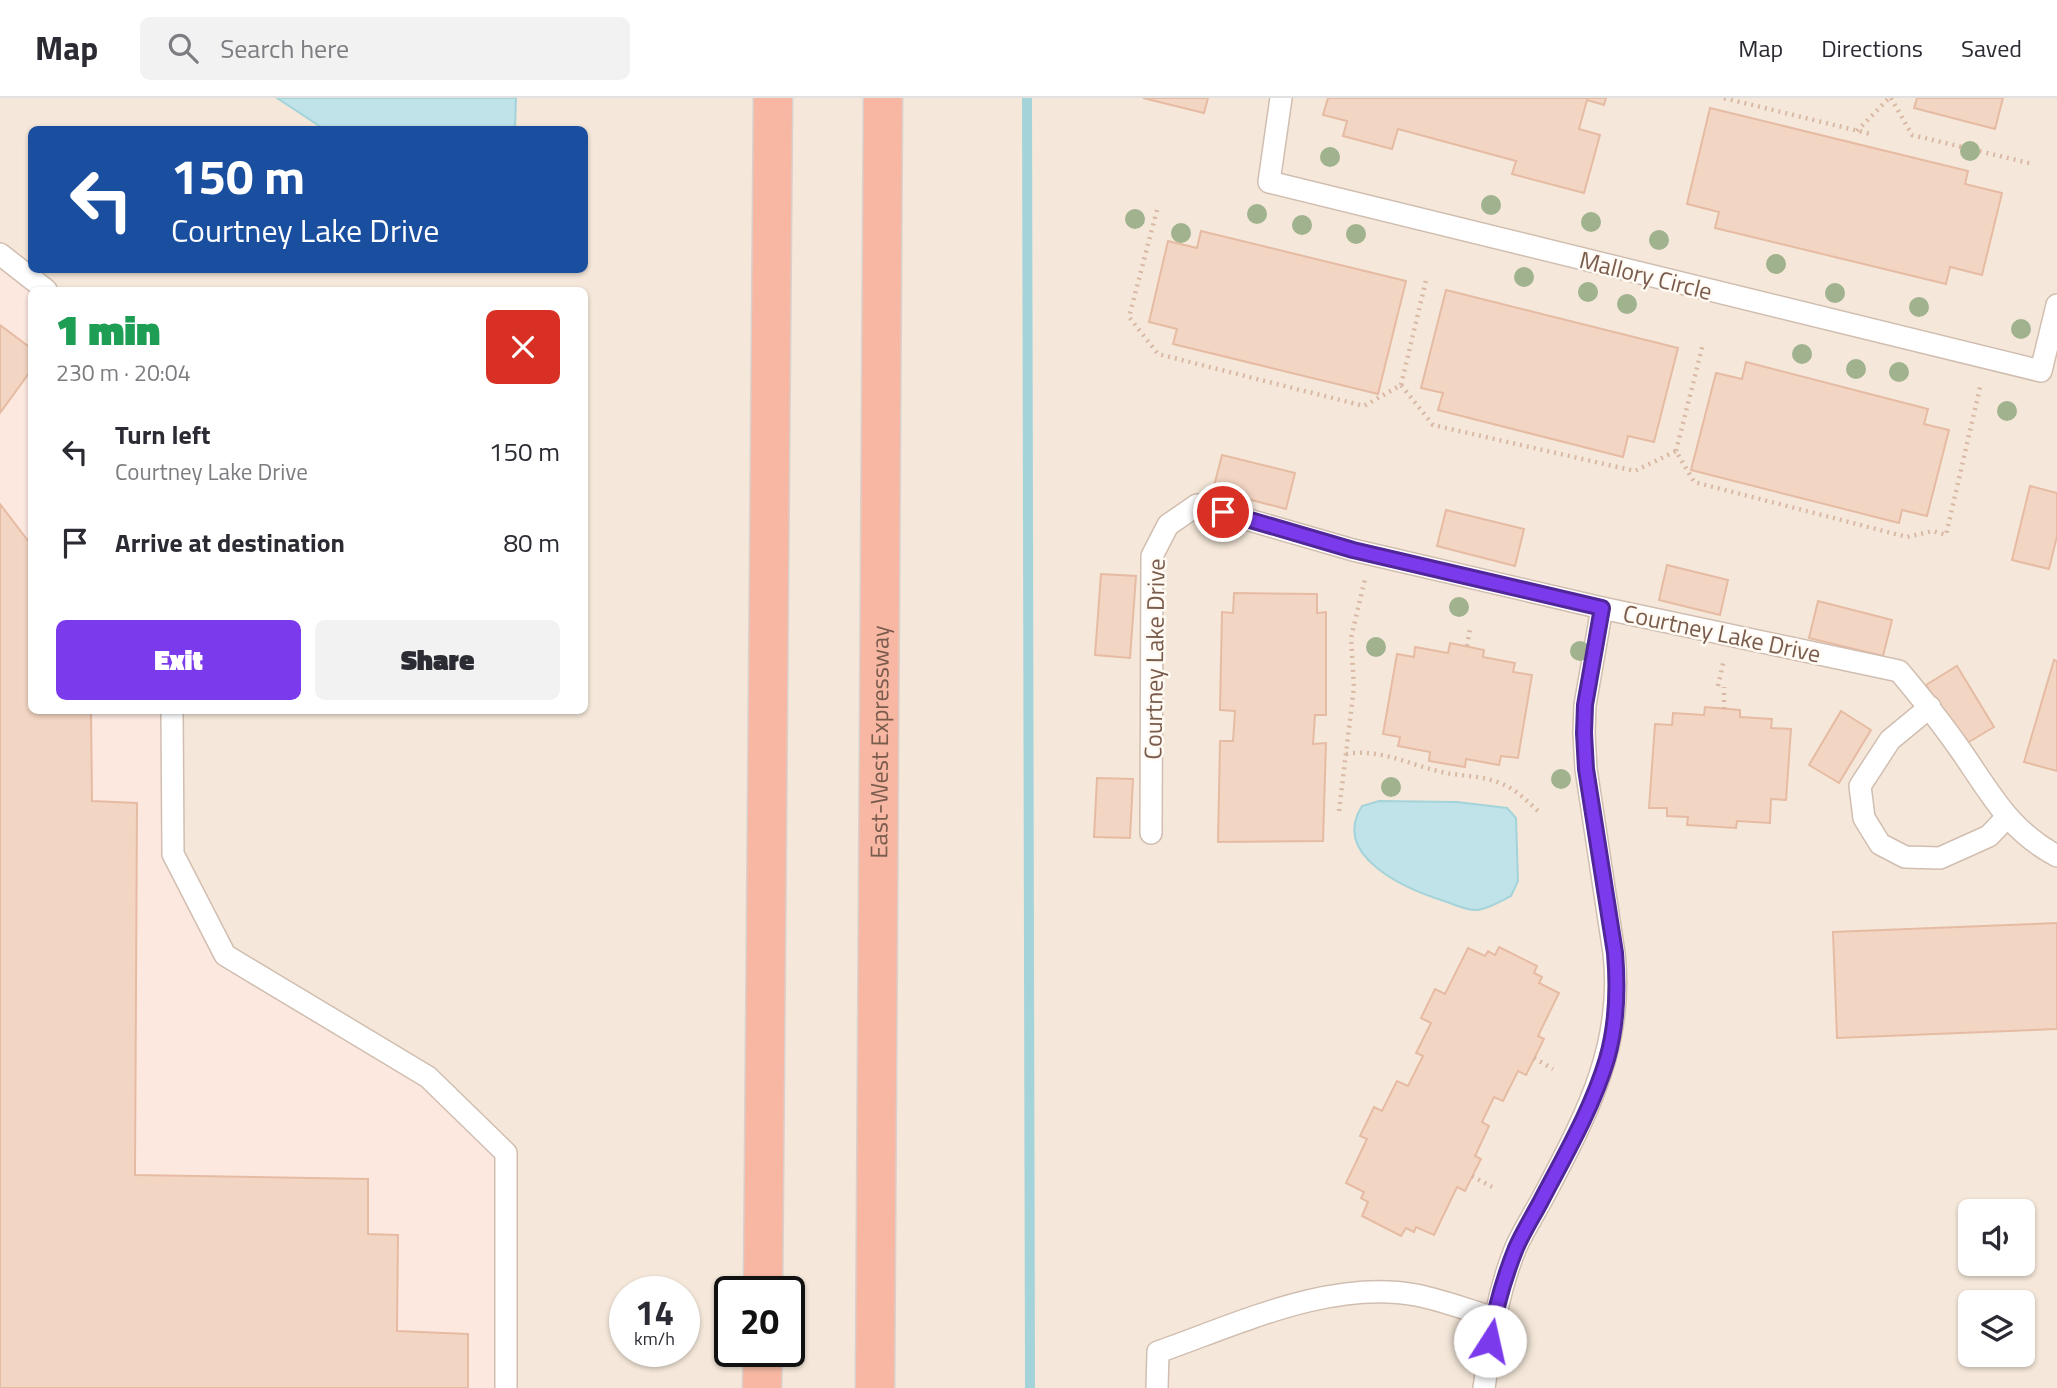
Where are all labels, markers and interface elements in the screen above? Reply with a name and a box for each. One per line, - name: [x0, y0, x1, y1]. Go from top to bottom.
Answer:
- search box: [140, 17, 630, 80]
- text: Map: [35, 23, 98, 73]
- icon: search: [164, 29, 202, 67]
- text: Search here: [220, 29, 349, 68]
- text: Map: [1738, 30, 1783, 66]
- text: Directions: [1821, 30, 1923, 66]
- text: Saved: [1961, 30, 2022, 66]
- text: 150 m: [171, 138, 305, 213]
- icon: left: [56, 154, 147, 245]
- text: Courtney Lake Drive: [171, 206, 439, 254]
- street label: Mallory Circle: [1576, 241, 1716, 309]
- text: 1 min: [56, 297, 160, 361]
- button: close: [486, 310, 560, 384]
- text: 230 m · 20:04: [56, 355, 191, 390]
- text: Turn left: [115, 415, 210, 454]
- text: 150 m: [489, 432, 560, 471]
- icon: left: [56, 433, 94, 471]
- text: Courtney Lake Drive: [115, 454, 308, 489]
- pin: [1193, 482, 1253, 542]
- icon: arrive: [1204, 493, 1242, 531]
- text: Arrive at destination: [115, 523, 345, 562]
- text: 80 m: [503, 523, 560, 562]
- icon: arrive: [56, 524, 94, 562]
- street label: Courtney Lake Drive: [1134, 558, 1174, 760]
- street label: Courtney Lake Drive: [1620, 594, 1824, 672]
- button: Exit: [56, 620, 301, 700]
- button: Share: [315, 620, 560, 700]
- street label: East-West Expressway: [860, 625, 898, 859]
- map controls: [1958, 1199, 2035, 1367]
- button: sound: [1958, 1199, 2035, 1276]
- speed limit sign: 20: [714, 1276, 805, 1367]
- text: 14: [635, 1285, 674, 1339]
- button: layers: [1958, 1290, 2035, 1367]
- position arrow: [1453, 1304, 1527, 1378]
- text: km/h: [634, 1325, 675, 1352]

